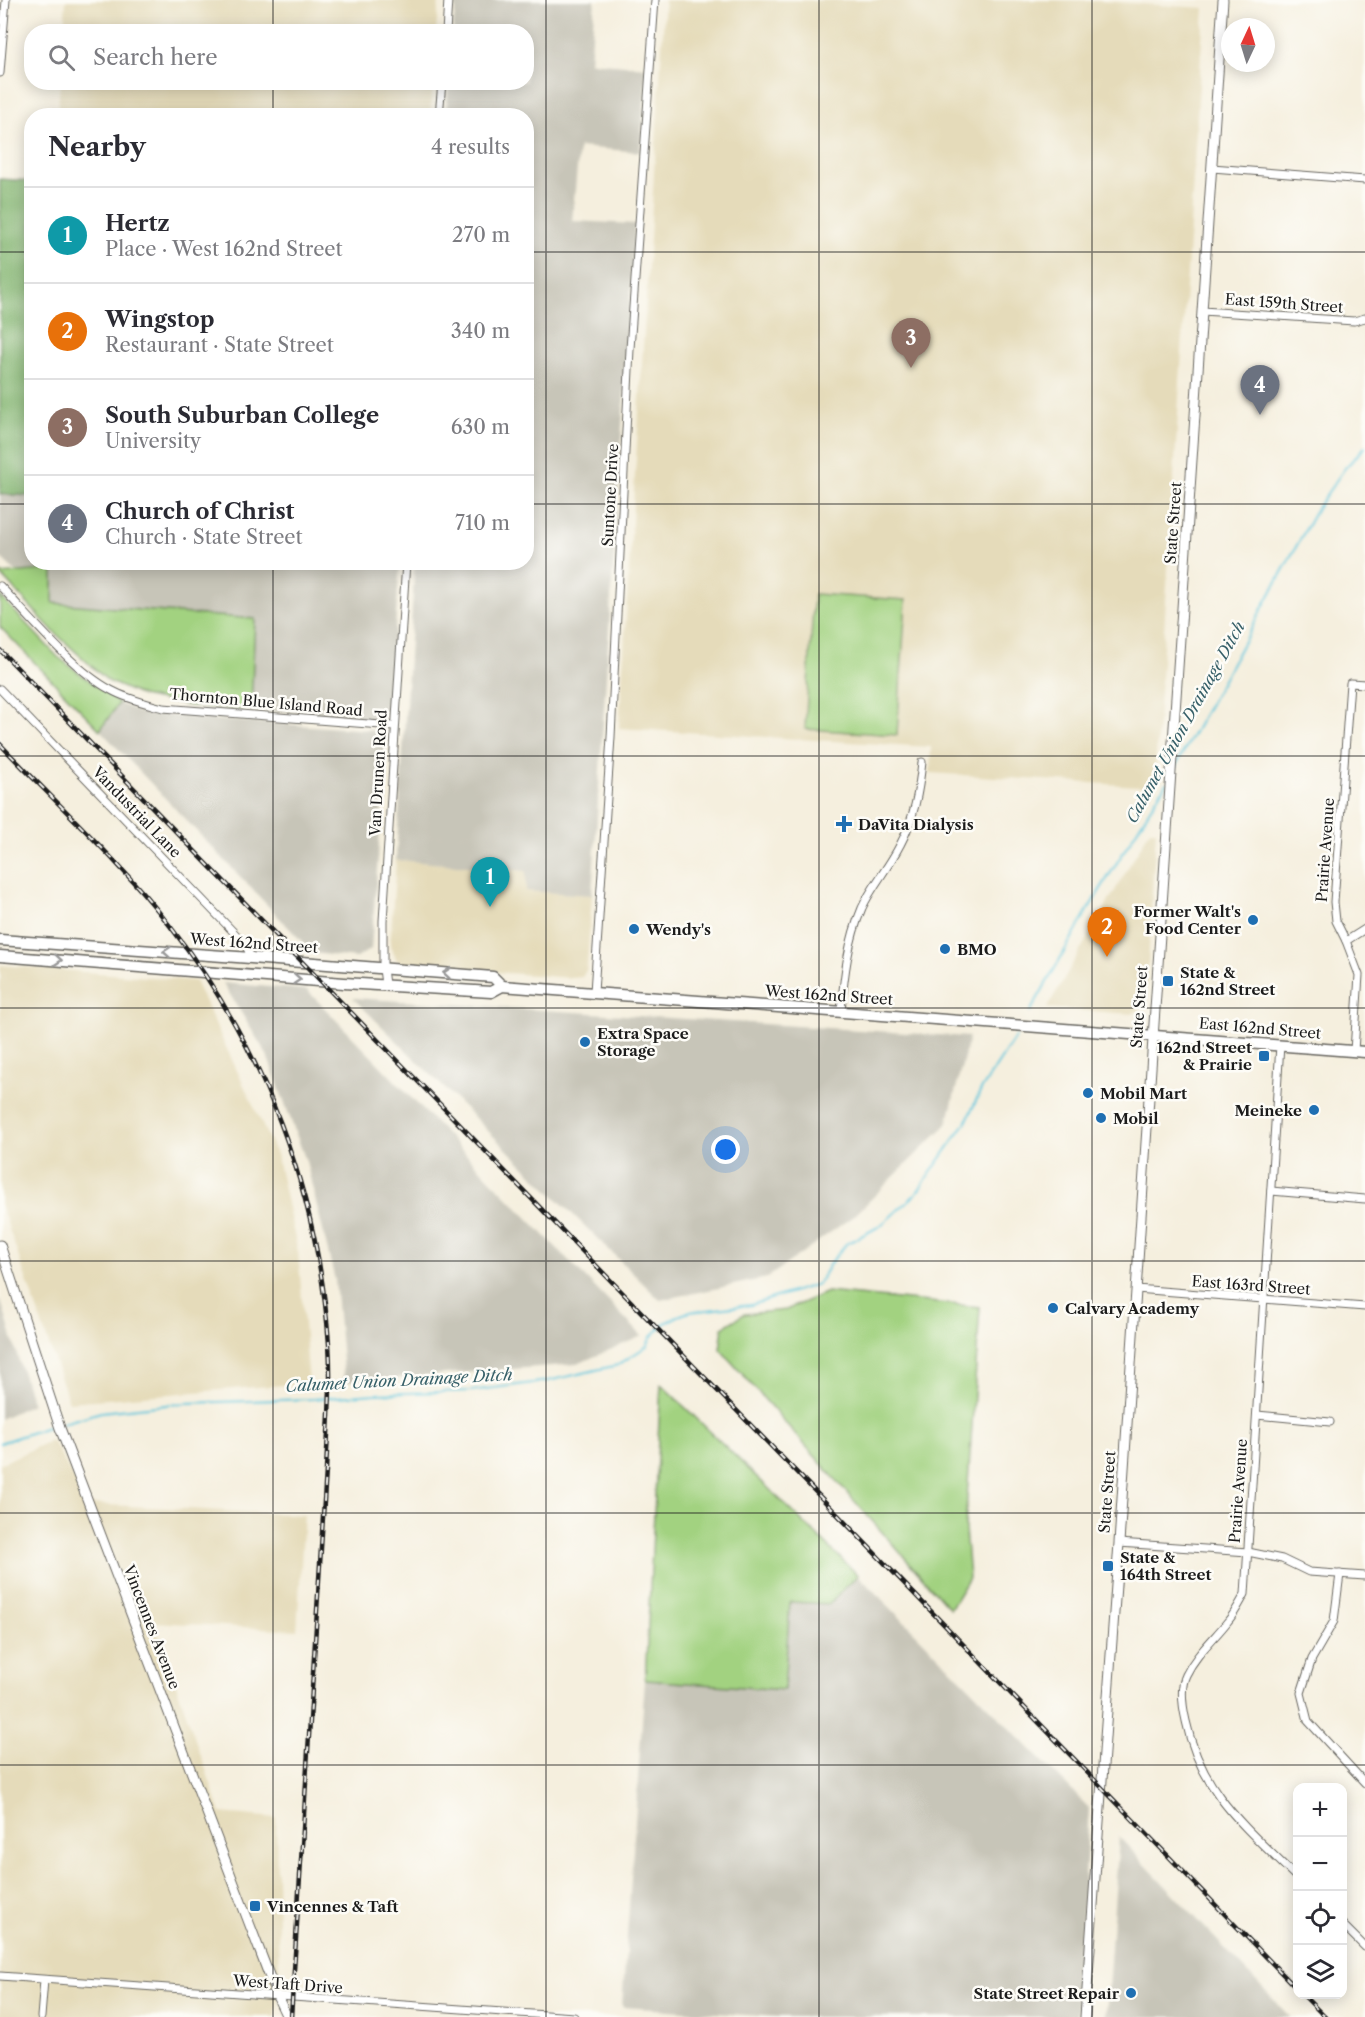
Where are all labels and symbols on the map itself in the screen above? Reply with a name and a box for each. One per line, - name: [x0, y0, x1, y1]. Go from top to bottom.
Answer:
- north arrow: [1221, 18, 1275, 72]
- street label: East 159th Street: [1224, 289, 1344, 317]
- pin: 3: [892, 318, 930, 368]
- pin: 4: [1240, 366, 1280, 415]
- street label: Suntone Drive: [598, 443, 622, 547]
- street label: State Street: [1161, 481, 1185, 565]
- water label: Calumet Union Drainage Ditch: [1121, 618, 1249, 826]
- street label: Thornton Blue Island Road: [169, 684, 363, 720]
- street label: Van Drunen Road: [365, 709, 391, 838]
- street label: Vandustrial Lane: [88, 762, 185, 862]
- street label: Prairie Avenue: [1312, 797, 1338, 903]
- marker: DaVita Dialysis: [835, 815, 853, 833]
- place label: DaVita Dialysis: [858, 815, 974, 834]
- pin: 1: [470, 858, 510, 907]
- place label: Former Walt's Food Center: [1134, 902, 1242, 938]
- pin: 2: [1088, 908, 1126, 957]
- marker: Former Walt's Food Center: [1246, 913, 1260, 927]
- place label: Wendy's: [645, 920, 711, 939]
- marker: Wendy's: [627, 922, 641, 936]
- street label: West 162nd Street: [188, 929, 319, 957]
- place label: BMO: [957, 940, 997, 959]
- marker: BMO: [938, 942, 952, 956]
- one-way arrow: [162, 945, 171, 958]
- one-way arrow: [54, 953, 63, 966]
- place label: State & 162nd Street: [1180, 963, 1275, 999]
- street label: State Street: [1127, 965, 1151, 1049]
- one-way arrow: [442, 967, 451, 980]
- one-way arrow: [293, 972, 302, 985]
- marker: State & 162nd Street: [1161, 974, 1175, 988]
- street label: West 162nd Street: [763, 981, 894, 1009]
- street label: East 162nd Street: [1198, 1013, 1323, 1043]
- place label: Extra Space Storage: [597, 1024, 689, 1060]
- marker: Extra Space Storage: [578, 1035, 592, 1049]
- place label: 162nd Street & Prairie: [1157, 1038, 1252, 1074]
- marker: 162nd Street & Prairie: [1257, 1049, 1271, 1063]
- place label: Mobil Mart: [1100, 1084, 1187, 1103]
- marker: Mobil Mart: [1081, 1086, 1095, 1100]
- place label: Meineke: [1234, 1101, 1302, 1120]
- marker: Meineke: [1307, 1103, 1321, 1117]
- place label: Mobil: [1113, 1109, 1159, 1128]
- marker: Mobil: [1094, 1111, 1108, 1125]
- your location: [711, 1135, 740, 1164]
- street label: East 163rd Street: [1191, 1271, 1312, 1299]
- place label: Calvary Academy: [1065, 1299, 1200, 1318]
- marker: Calvary Academy: [1046, 1301, 1060, 1315]
- water label: Calumet Union Drainage Ditch: [285, 1364, 513, 1396]
- street label: Prairie Avenue: [1225, 1438, 1251, 1544]
- street label: State Street: [1095, 1450, 1119, 1534]
- place label: State & 164th Street: [1120, 1548, 1211, 1584]
- marker: State & 164th Street: [1101, 1559, 1115, 1573]
- street label: Vincennes Avenue: [119, 1561, 184, 1692]
- place label: Vincennes & Taft: [266, 1897, 399, 1916]
- marker: Vincennes & Taft: [248, 1899, 262, 1913]
- street label: West Taft Drive: [231, 1971, 344, 1997]
- place label: State Street Repair: [974, 1984, 1120, 2003]
- marker: State Street Repair: [1124, 1986, 1138, 2000]

